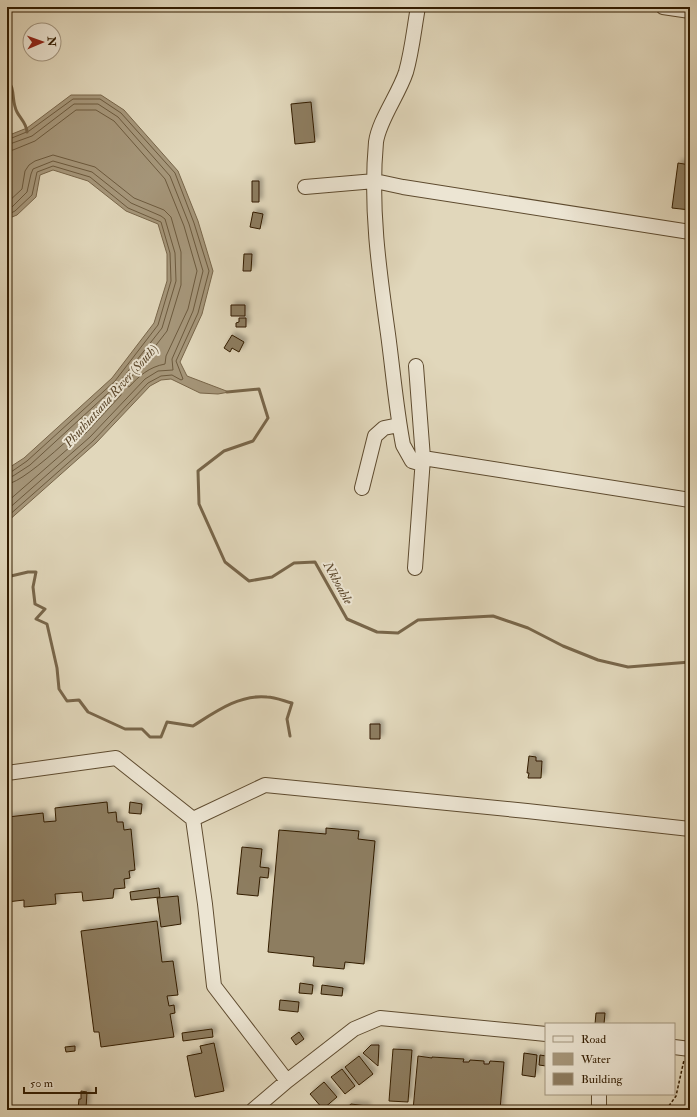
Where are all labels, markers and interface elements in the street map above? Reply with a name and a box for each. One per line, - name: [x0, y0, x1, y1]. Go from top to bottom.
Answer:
- north arrow: [22, 22, 62, 62]
- text: N: [45, 36, 58, 48]
- water label: Phuthiatsana River (South): [60, 341, 161, 451]
- water label: Nkhoahle: [319, 558, 357, 608]
- legend: [545, 1023, 675, 1095]
- text: Road: [581, 1032, 606, 1047]
- text: Water: [580, 1052, 611, 1067]
- scale bar: [24, 1069, 96, 1095]
- text: Building: [581, 1072, 624, 1087]
- text: 50 m: [30, 1076, 54, 1091]

